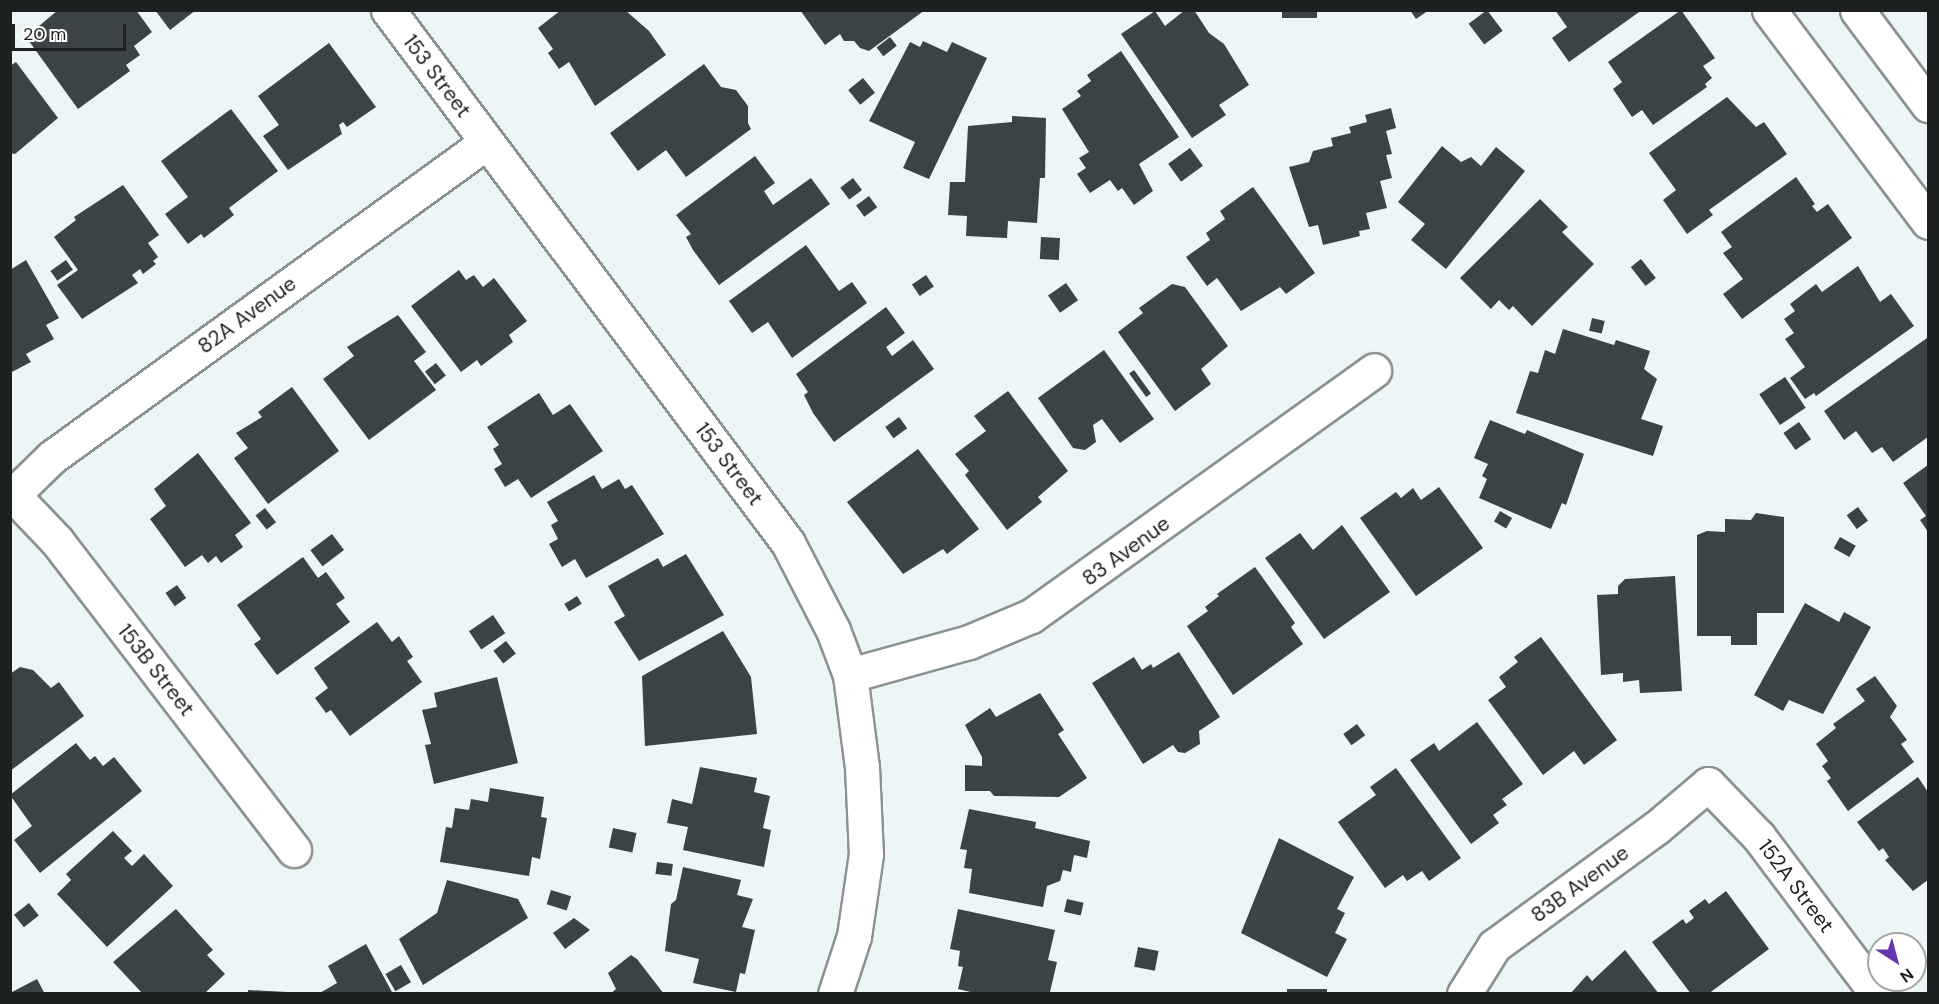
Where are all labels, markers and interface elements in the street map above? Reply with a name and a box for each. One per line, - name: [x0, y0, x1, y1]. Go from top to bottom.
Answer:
- scale bar: [15, 12, 129, 50]
- text: 20 m: [23, 22, 66, 46]
- street label: 153 Street: [398, 30, 476, 122]
- street label: 82A Avenue: [193, 271, 301, 359]
- street label: 153 Street: [690, 418, 768, 510]
- street label: 83 Avenue: [1077, 511, 1175, 591]
- street label: 153B Street: [112, 619, 200, 721]
- street label: 152A Street: [1753, 834, 1839, 938]
- street label: 83B Avenue: [1526, 840, 1634, 928]
- north arrow: [1867, 932, 1927, 992]
- text: N: [1896, 963, 1918, 987]

